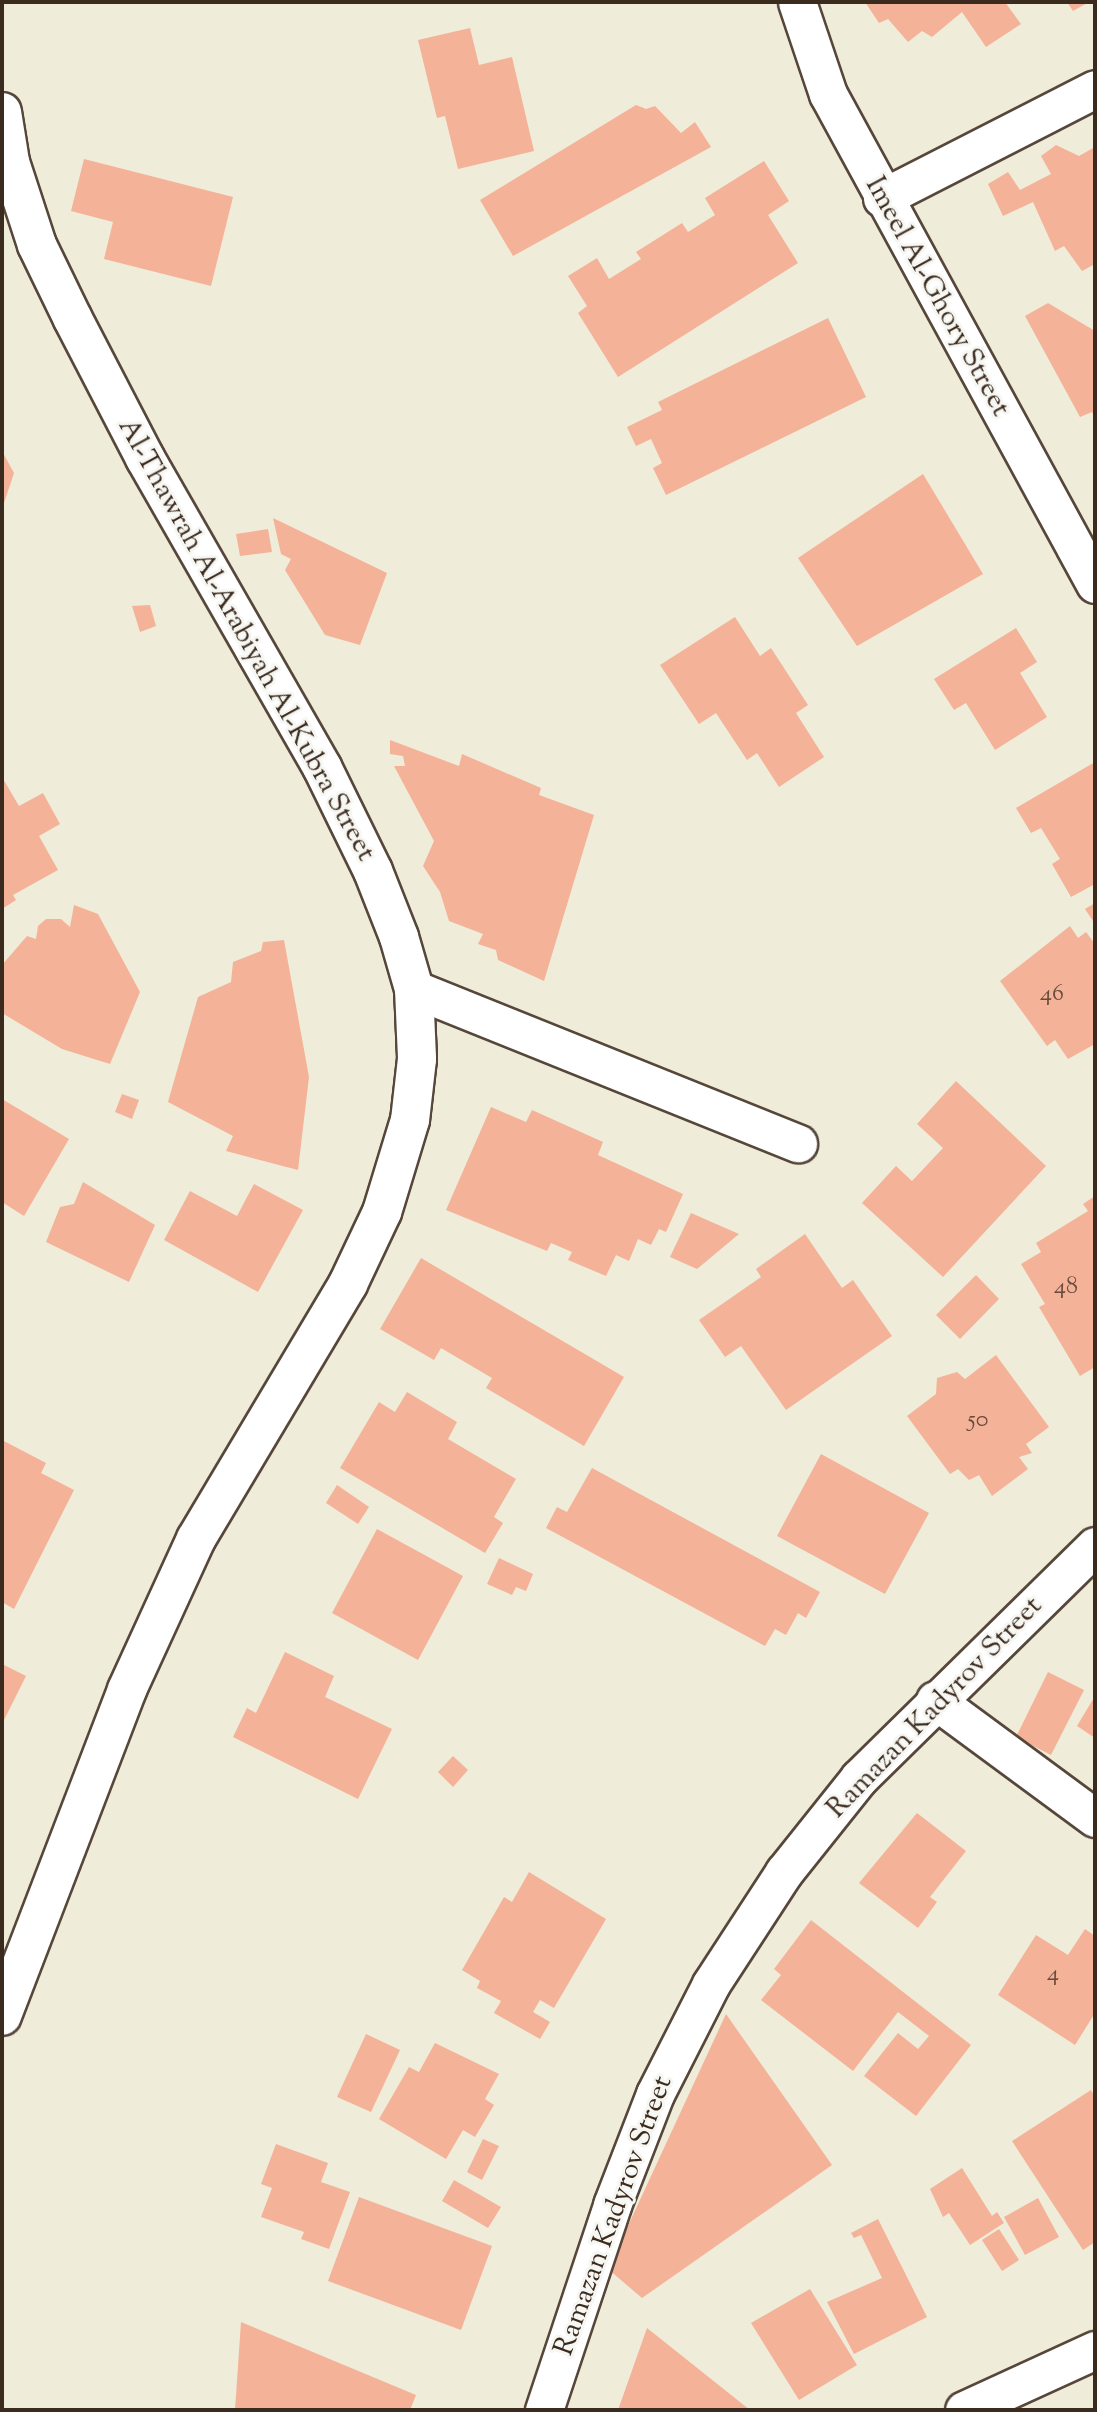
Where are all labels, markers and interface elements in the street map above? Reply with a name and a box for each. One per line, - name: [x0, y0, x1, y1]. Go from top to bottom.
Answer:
- street label: Imeel Al-Ghory Street: [857, 171, 1017, 423]
- street label: Al-Thawrah Al-Arabiyah Al-Kubra Street: [110, 413, 382, 867]
- house number: 46: [1040, 981, 1064, 1009]
- house number: 48: [1054, 1274, 1078, 1302]
- house number: 50: [968, 1407, 988, 1435]
- street label: Ramazan Kadyrov Street: [820, 1590, 1050, 1826]
- house number: 4: [1047, 1961, 1059, 1989]
- street label: Ramazan Kadyrov Street: [548, 2072, 680, 2360]

